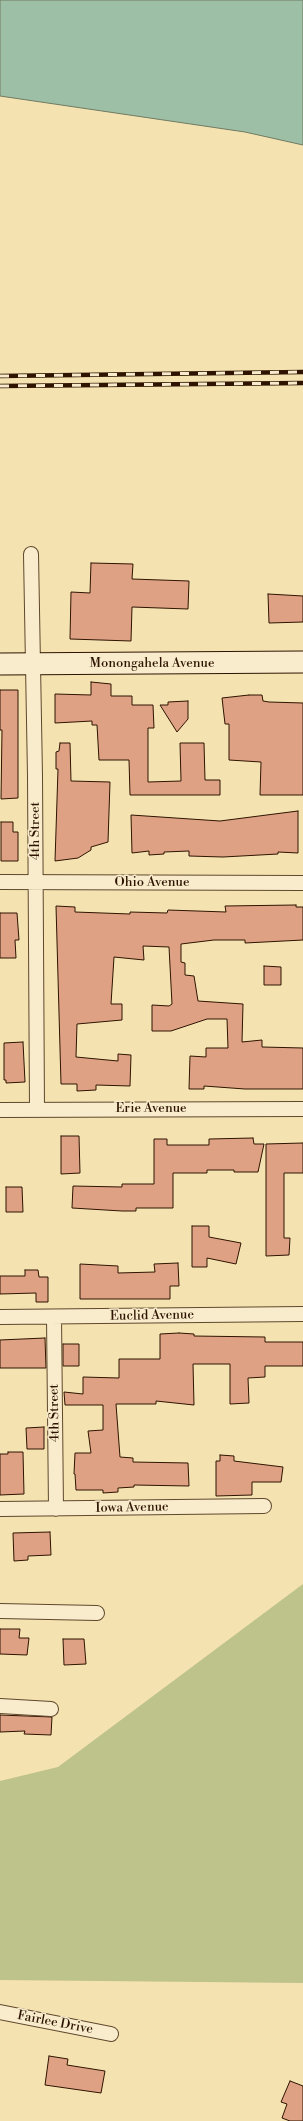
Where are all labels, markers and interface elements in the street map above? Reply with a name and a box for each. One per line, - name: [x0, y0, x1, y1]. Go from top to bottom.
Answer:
- street label: Monongahela Avenue: [89, 656, 215, 672]
- street label: 4th Street: [28, 802, 44, 860]
- street label: Ohio Avenue: [114, 875, 190, 891]
- street label: Erie Avenue: [115, 1101, 187, 1117]
- street label: Euclid Avenue: [110, 1307, 194, 1325]
- street label: 4th Street: [47, 1384, 63, 1442]
- street label: Iowa Avenue: [95, 1500, 169, 1516]
- street label: Fairlee Drive: [16, 2008, 94, 2038]

